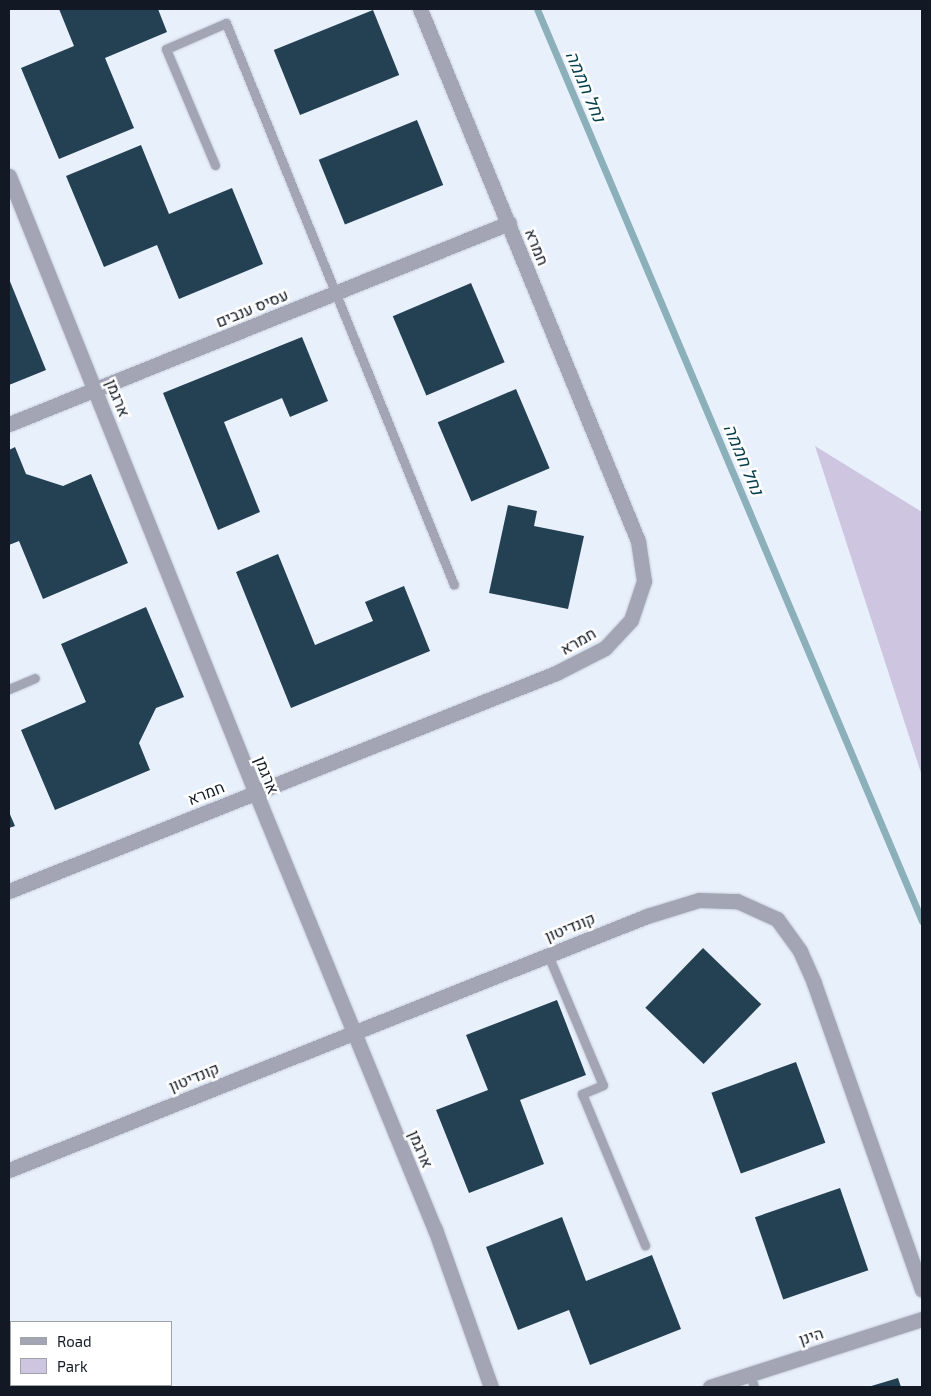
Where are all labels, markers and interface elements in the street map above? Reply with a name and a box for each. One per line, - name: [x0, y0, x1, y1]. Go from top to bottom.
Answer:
- water label: נחל חממה: [561, 47, 611, 125]
- street label: חמרא: [521, 226, 553, 268]
- street label: עסיס ענבים: [213, 285, 291, 331]
- street label: ארגמן: [102, 376, 134, 420]
- water label: נחל חממה: [719, 420, 769, 498]
- street label: חמרא: [557, 623, 599, 659]
- street label: ארגמן: [251, 753, 283, 797]
- street label: חמרא: [185, 777, 227, 809]
- street label: קונדיטון: [542, 908, 598, 946]
- street label: קונדיטון: [166, 1058, 222, 1096]
- street label: ארגמן: [405, 1127, 437, 1171]
- legend: [10, 1321, 172, 1386]
- street label: הינן: [796, 1323, 826, 1349]
- text: Road: [57, 1332, 92, 1350]
- text: Park: [57, 1357, 88, 1375]

